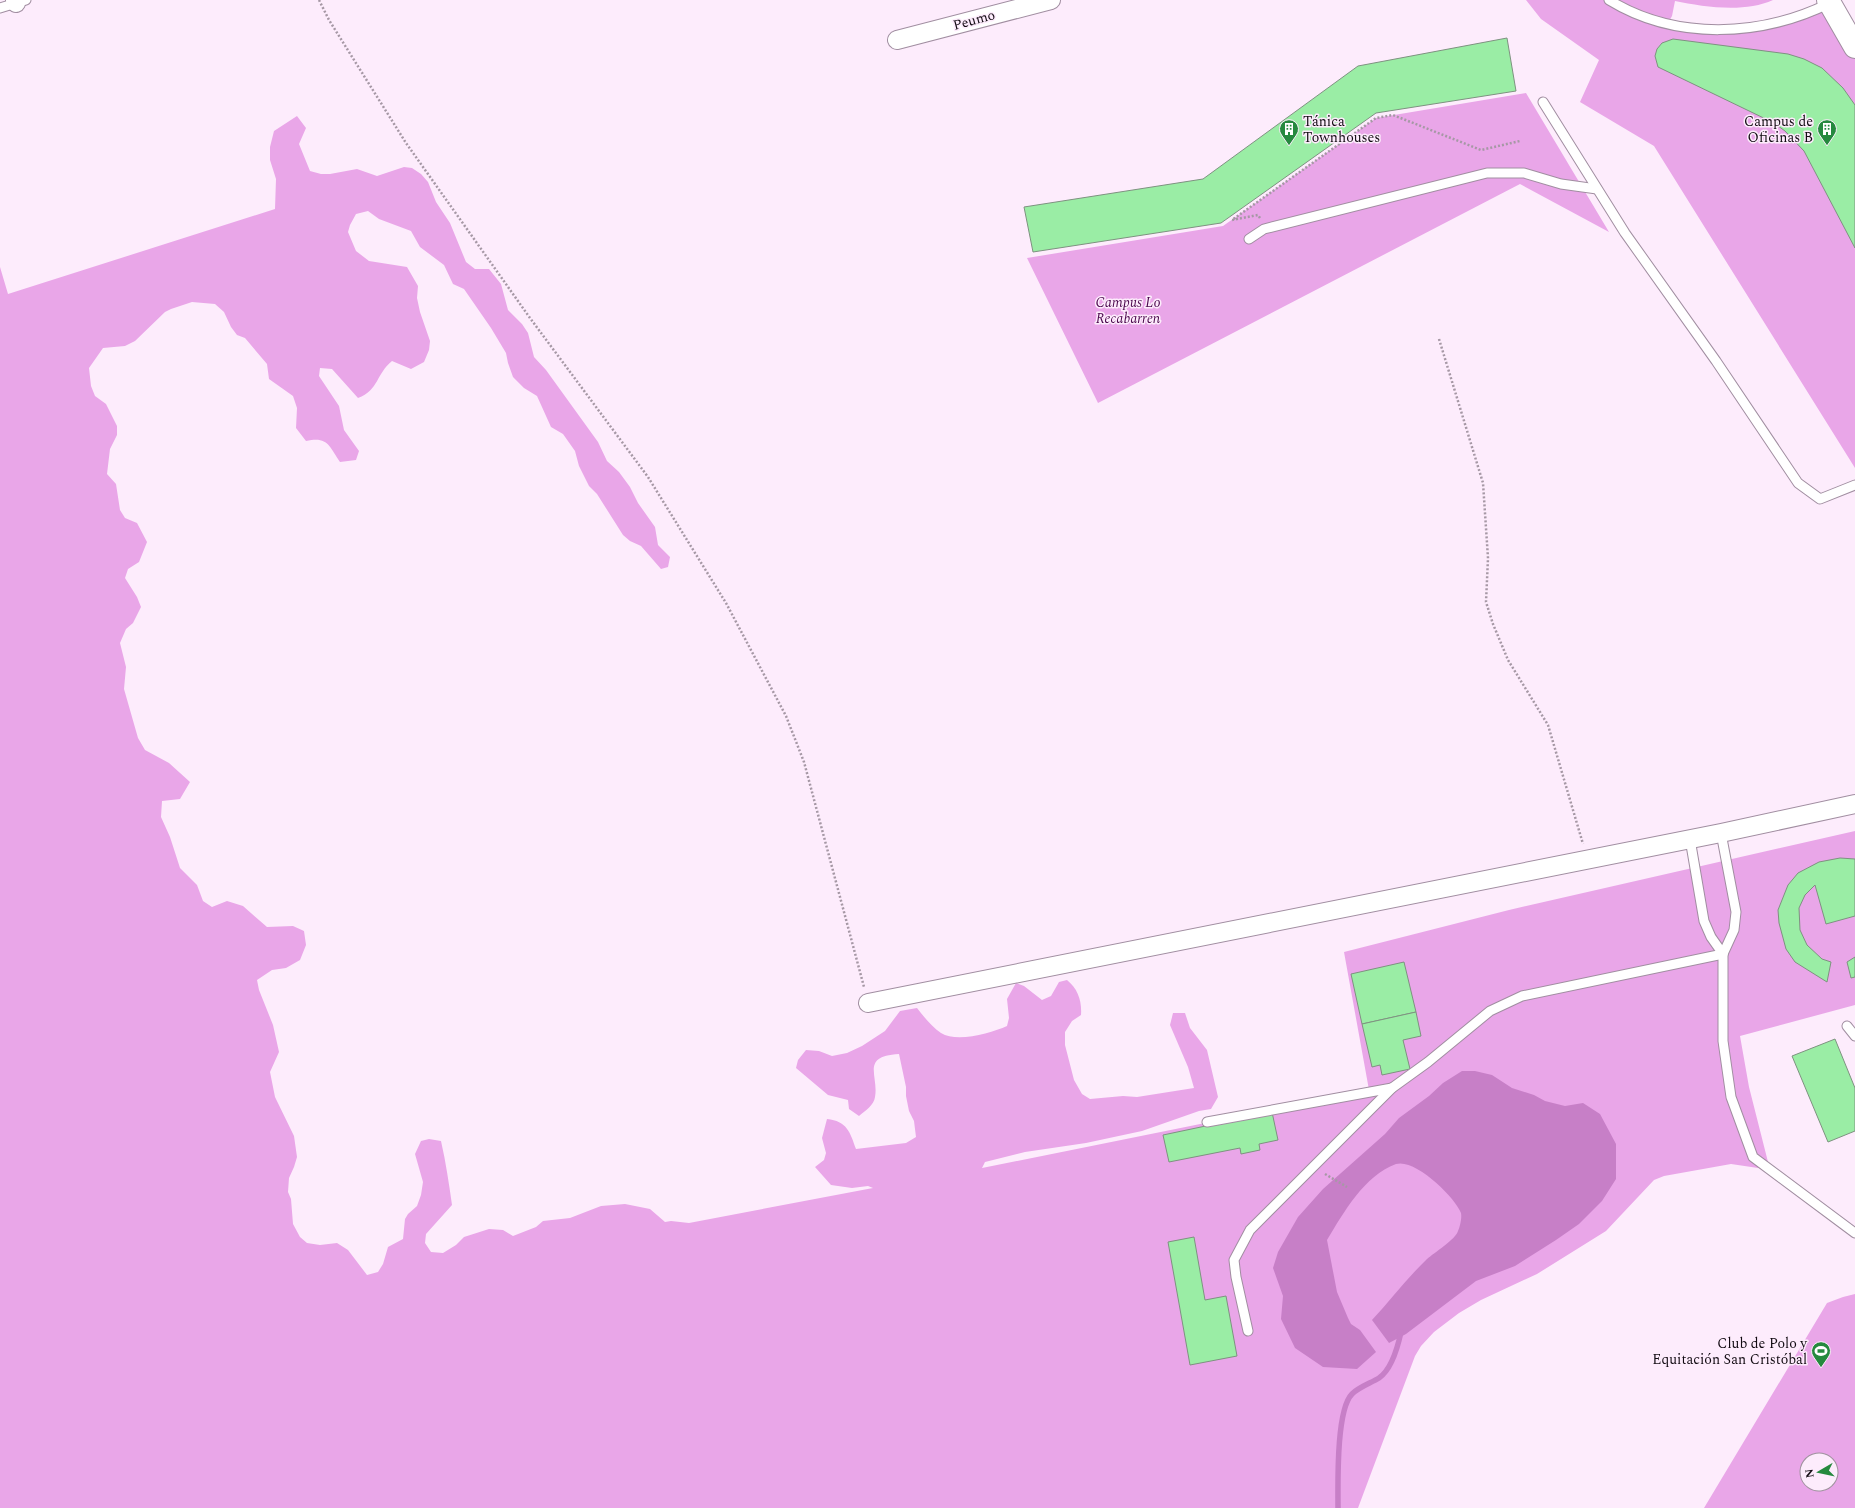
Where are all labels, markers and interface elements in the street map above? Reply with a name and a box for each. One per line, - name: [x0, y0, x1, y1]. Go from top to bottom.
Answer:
- street label: Peumo: [951, 4, 997, 36]
- place label: Tánica Townhouses: [1303, 111, 1380, 148]
- place label: Campus de Oficinas B: [1744, 111, 1813, 148]
- building icon: Tánica Townhouses: [1278, 118, 1300, 146]
- building icon: Campus de Oficinas B: [1816, 118, 1838, 146]
- park label: Campus Lo Recabarren: [1095, 292, 1161, 329]
- place label: Club de Polo y Equitación San Cristóbal: [1652, 1333, 1808, 1370]
- sports icon: Club de Polo y Equitación San Cristóbal: [1810, 1340, 1832, 1368]
- north arrow: [1799, 1452, 1839, 1492]
- text: N: [1801, 1468, 1819, 1479]

